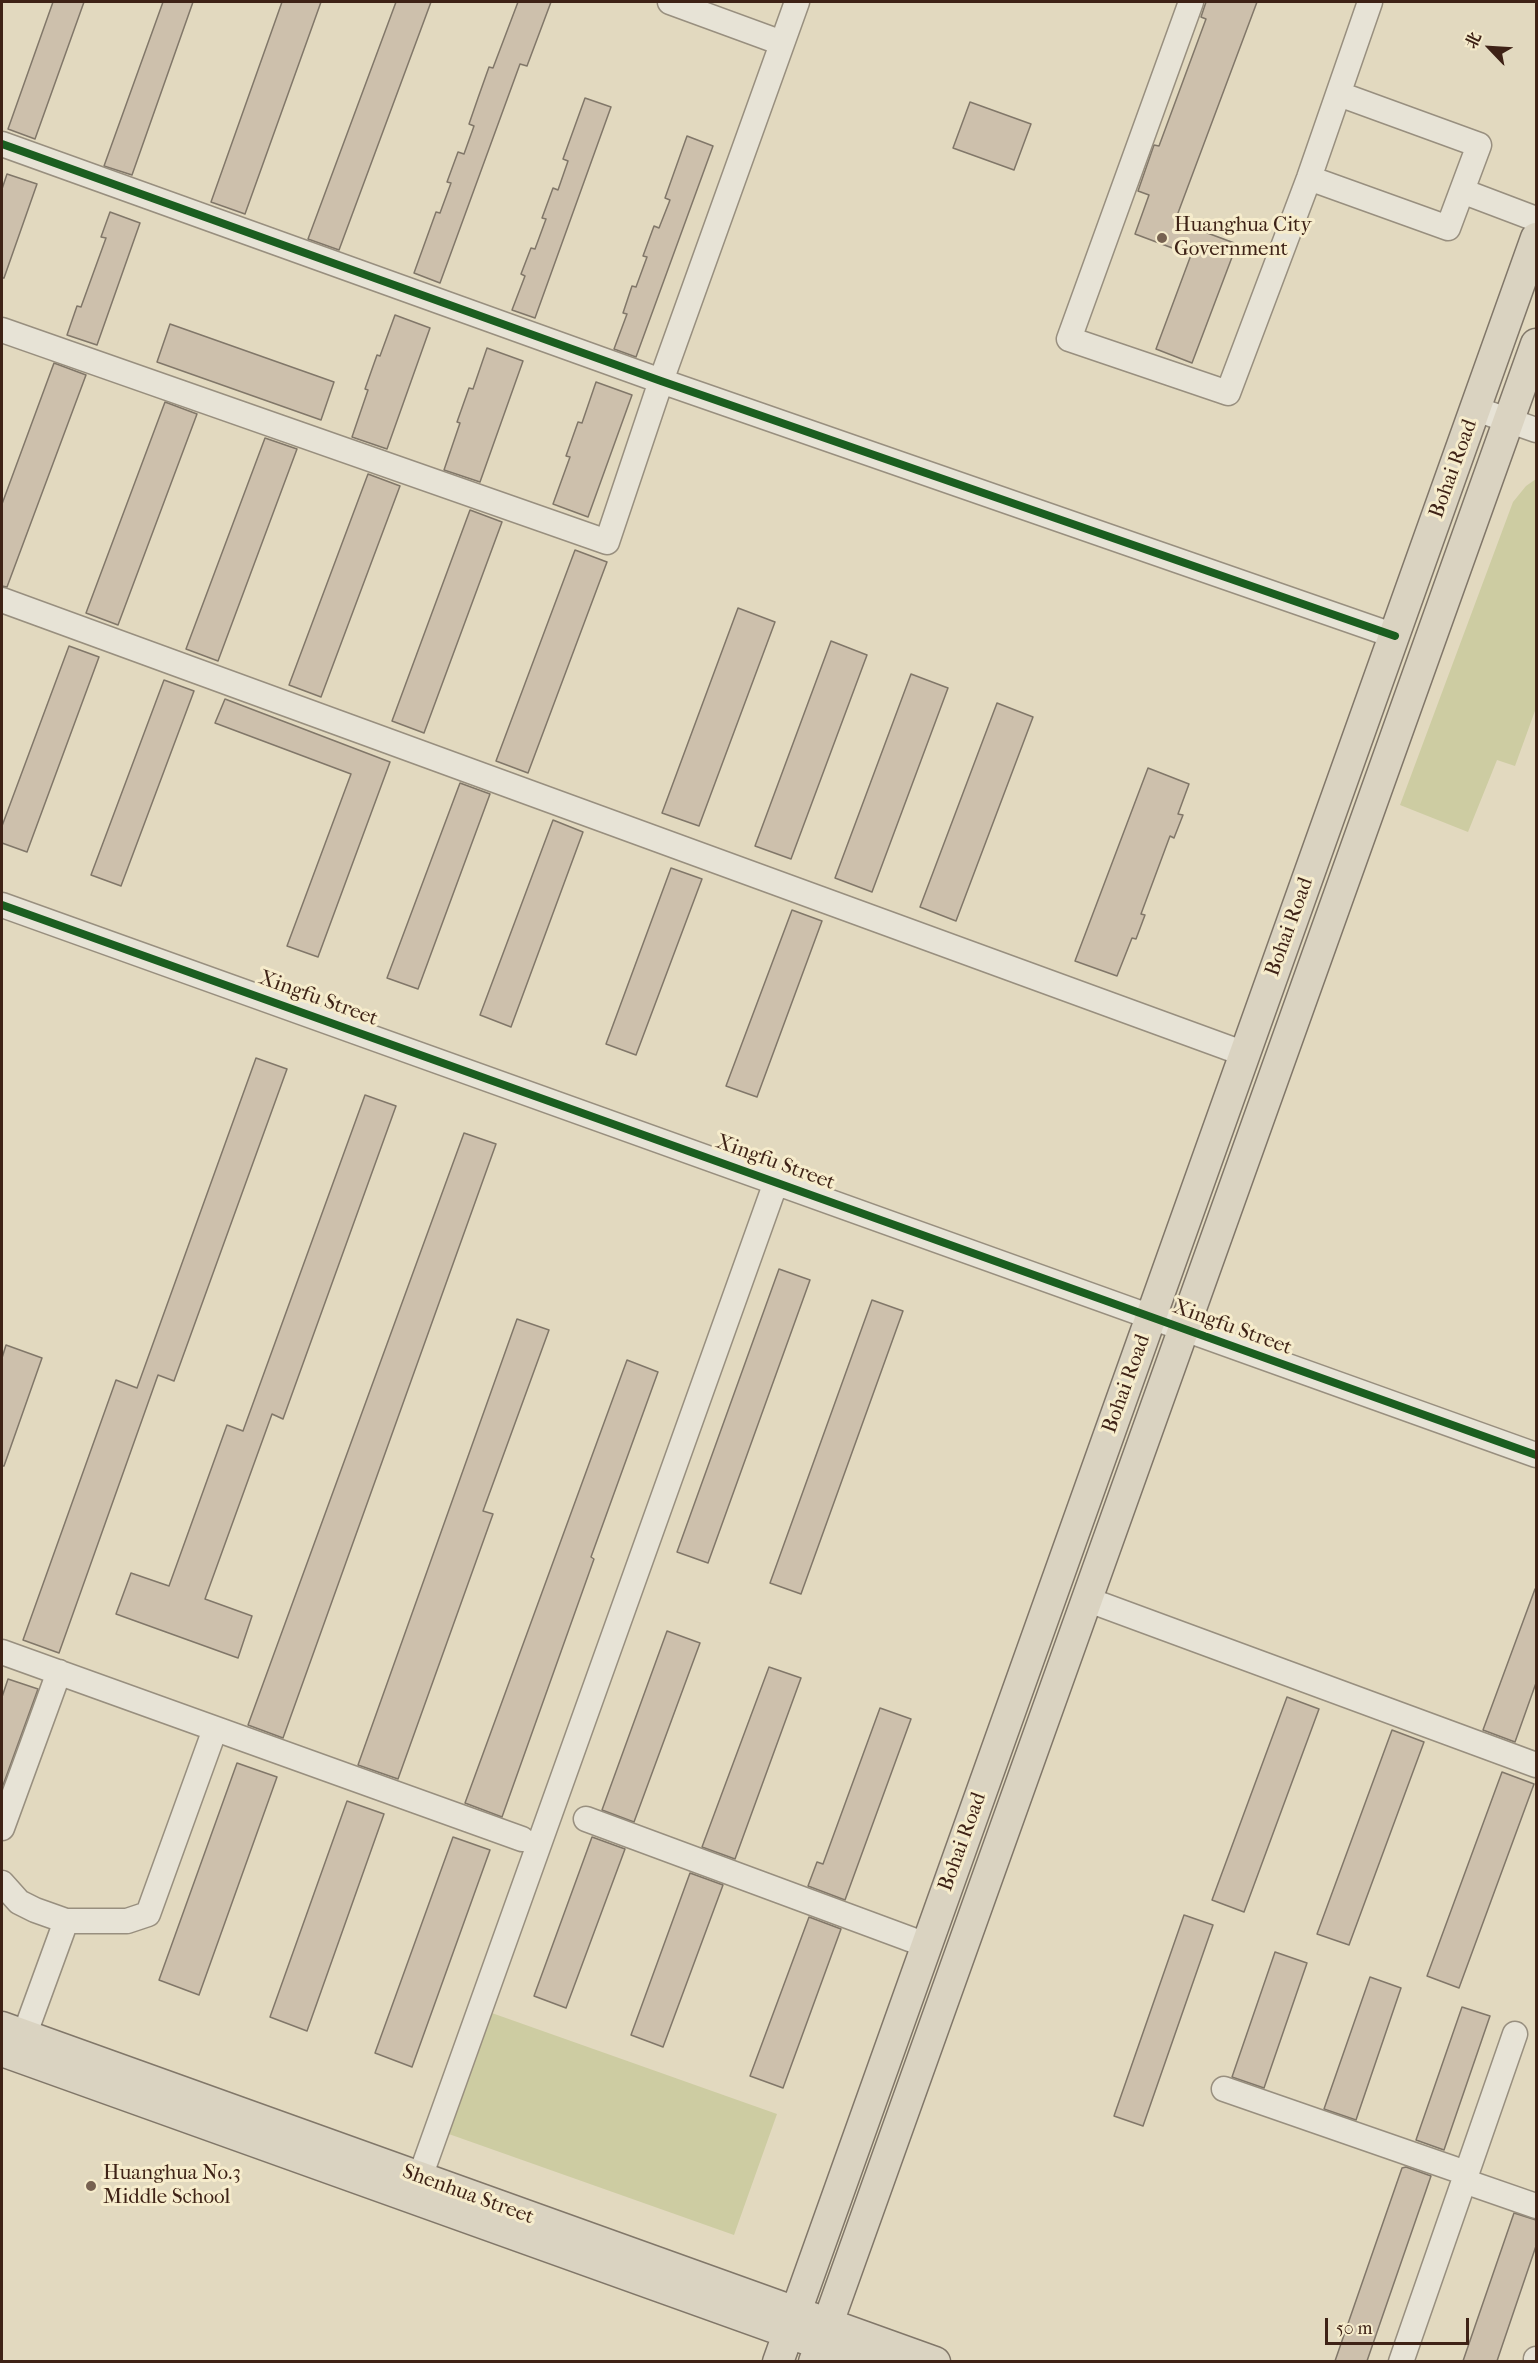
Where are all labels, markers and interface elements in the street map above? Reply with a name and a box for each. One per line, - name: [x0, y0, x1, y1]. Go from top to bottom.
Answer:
- north arrow: [1460, 18, 1520, 78]
- text: 北: [1461, 29, 1485, 51]
- place label: Huanghua City Government: [1174, 213, 1312, 263]
- marker: Huanghua City Government: [1155, 231, 1169, 245]
- street label: Bohai Road: [1425, 416, 1483, 522]
- street label: Bohai Road: [1261, 874, 1319, 980]
- street label: Xingfu Street: [255, 966, 381, 1032]
- street label: Xingfu Street: [712, 1130, 838, 1196]
- street label: Xingfu Street: [1169, 1295, 1295, 1361]
- street label: Bohai Road: [1098, 1331, 1156, 1437]
- street label: Bohai Road: [934, 1789, 992, 1895]
- street label: Shenhua Street: [399, 2160, 537, 2230]
- place label: Huanghua No.3 Middle School: [103, 2161, 241, 2211]
- marker: Huanghua No.3 Middle School: [84, 2179, 98, 2193]
- scale bar: [1328, 2306, 1472, 2344]
- text: 50 m: [1336, 2318, 1372, 2339]

